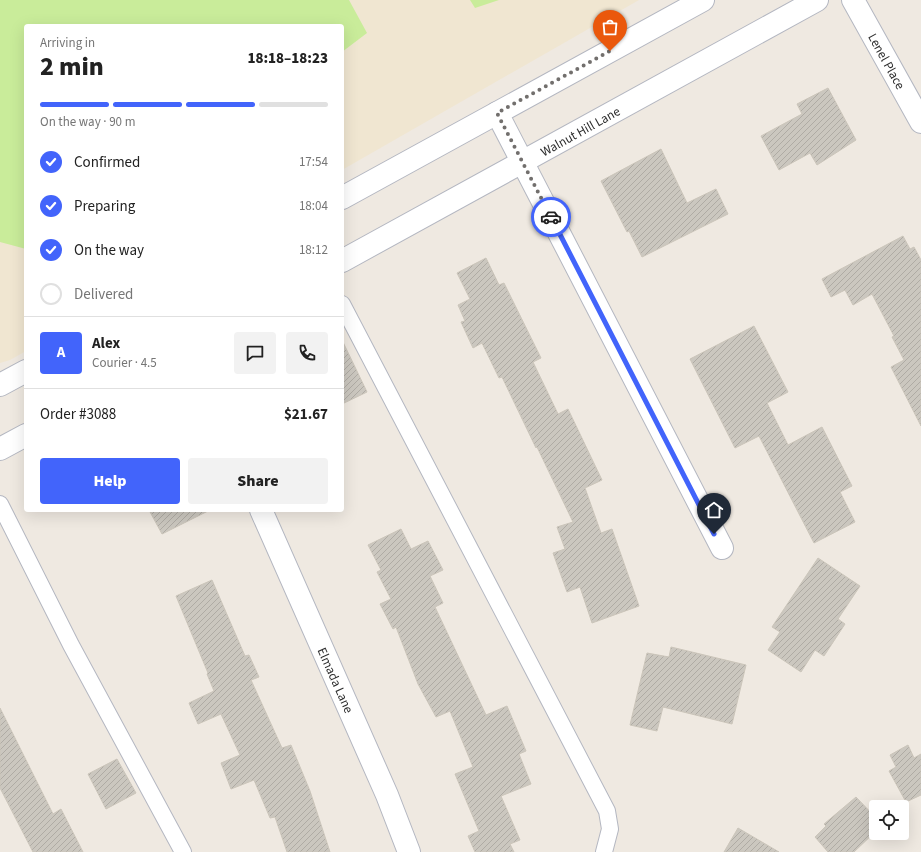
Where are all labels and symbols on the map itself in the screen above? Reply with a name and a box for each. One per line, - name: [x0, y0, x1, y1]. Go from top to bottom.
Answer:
- pin: [593, 10, 627, 51]
- street label: Lenel Place: [863, 30, 909, 93]
- street label: Walnut Hill Lane: [537, 103, 624, 161]
- courier: [531, 197, 571, 237]
- pin: [697, 493, 731, 534]
- street label: Elmada Lane: [313, 645, 358, 716]

